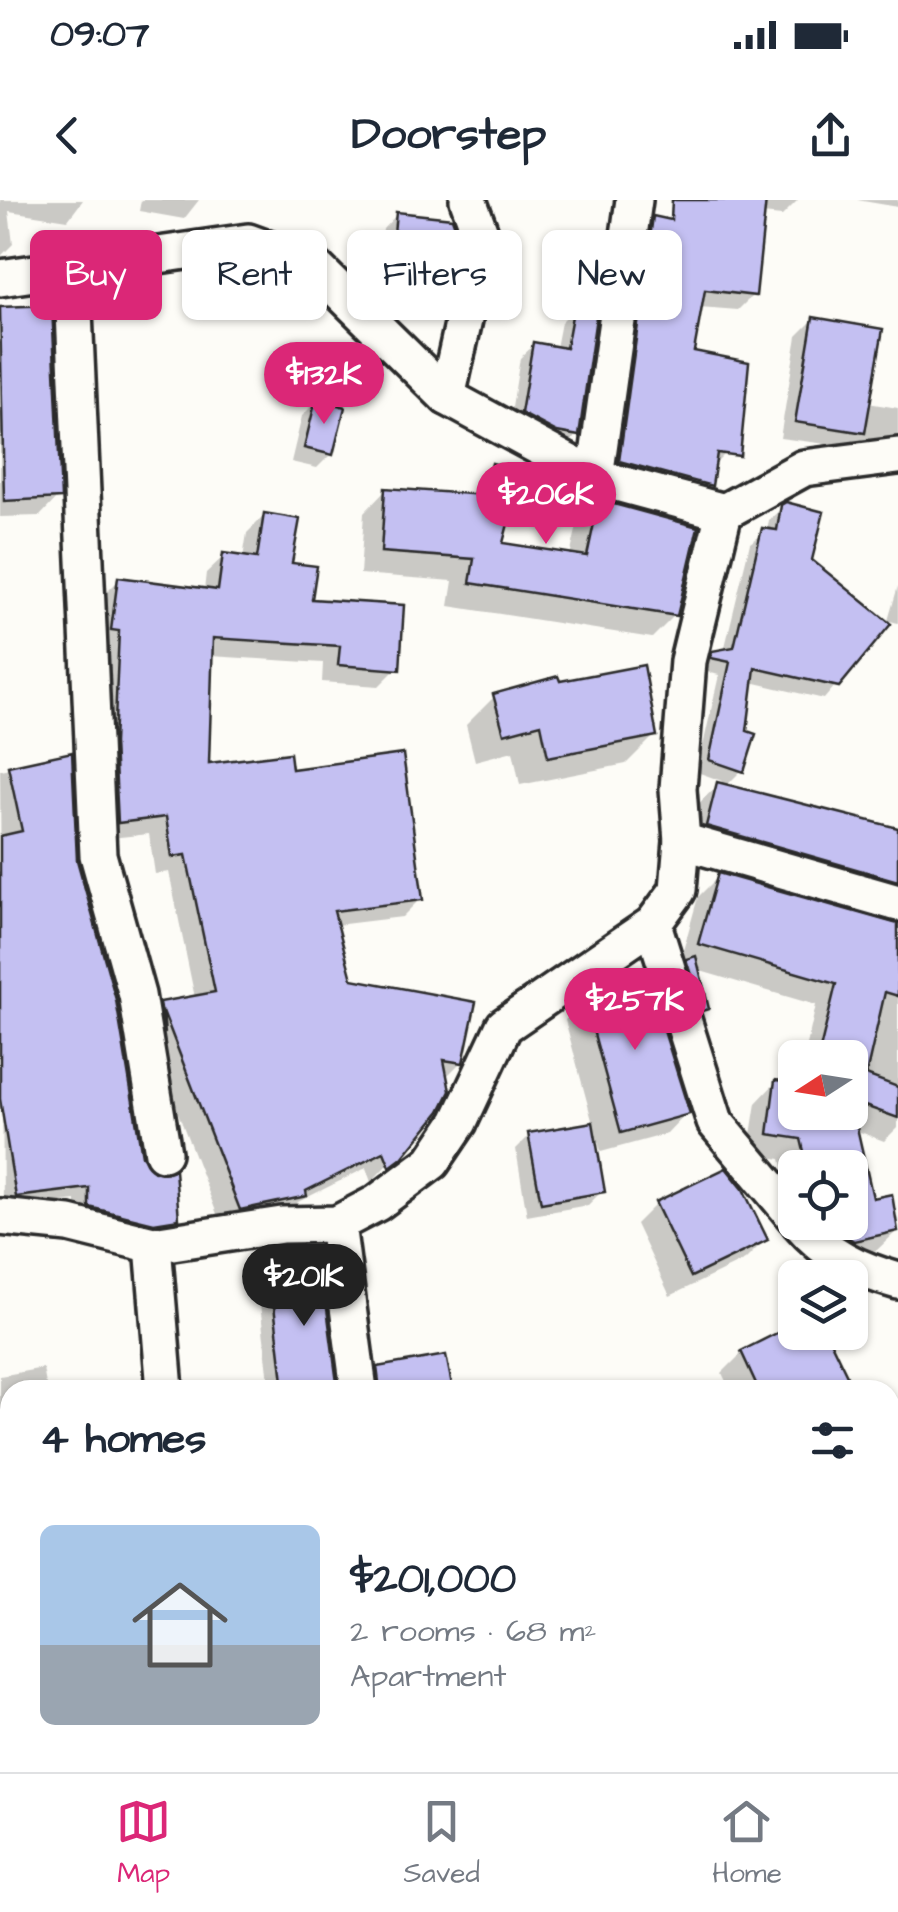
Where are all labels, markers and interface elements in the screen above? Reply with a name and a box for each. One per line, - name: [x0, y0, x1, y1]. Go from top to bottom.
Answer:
- text: 09:07: [50, 9, 149, 61]
- text: Doorstep: [352, 104, 546, 166]
- icon: back: [40, 108, 95, 163]
- icon: share: [803, 108, 858, 163]
- chip: Buy: [30, 230, 162, 320]
- chip: Rent: [182, 230, 327, 320]
- chip: Filters: [347, 230, 522, 320]
- chip: New: [542, 230, 682, 320]
- pin: $132K: [254, 342, 394, 427]
- text: $132K: [286, 352, 362, 397]
- pin: $206K: [476, 462, 616, 547]
- text: $206K: [498, 472, 594, 517]
- pin: $257K: [565, 968, 705, 1053]
- text: $257K: [586, 978, 684, 1023]
- north arrow: [778, 1040, 868, 1130]
- map controls: [778, 1040, 868, 1350]
- button: locate: [778, 1150, 868, 1240]
- pin: $201K: [234, 1244, 374, 1329]
- text: $201K: [264, 1254, 344, 1299]
- button: layers: [778, 1260, 868, 1350]
- text: 4 homes: [40, 1411, 206, 1469]
- icon: filters: [805, 1413, 860, 1468]
- text: $201,000: [350, 1551, 516, 1609]
- icon: home: [120, 1565, 240, 1685]
- text: 2 rooms · 68 m²: [350, 1609, 596, 1654]
- text: Apartment: [350, 1654, 506, 1699]
- tab: Map: [116, 1794, 171, 1893]
- tab: Saved: [404, 1794, 480, 1893]
- tab: Home: [712, 1794, 782, 1893]

